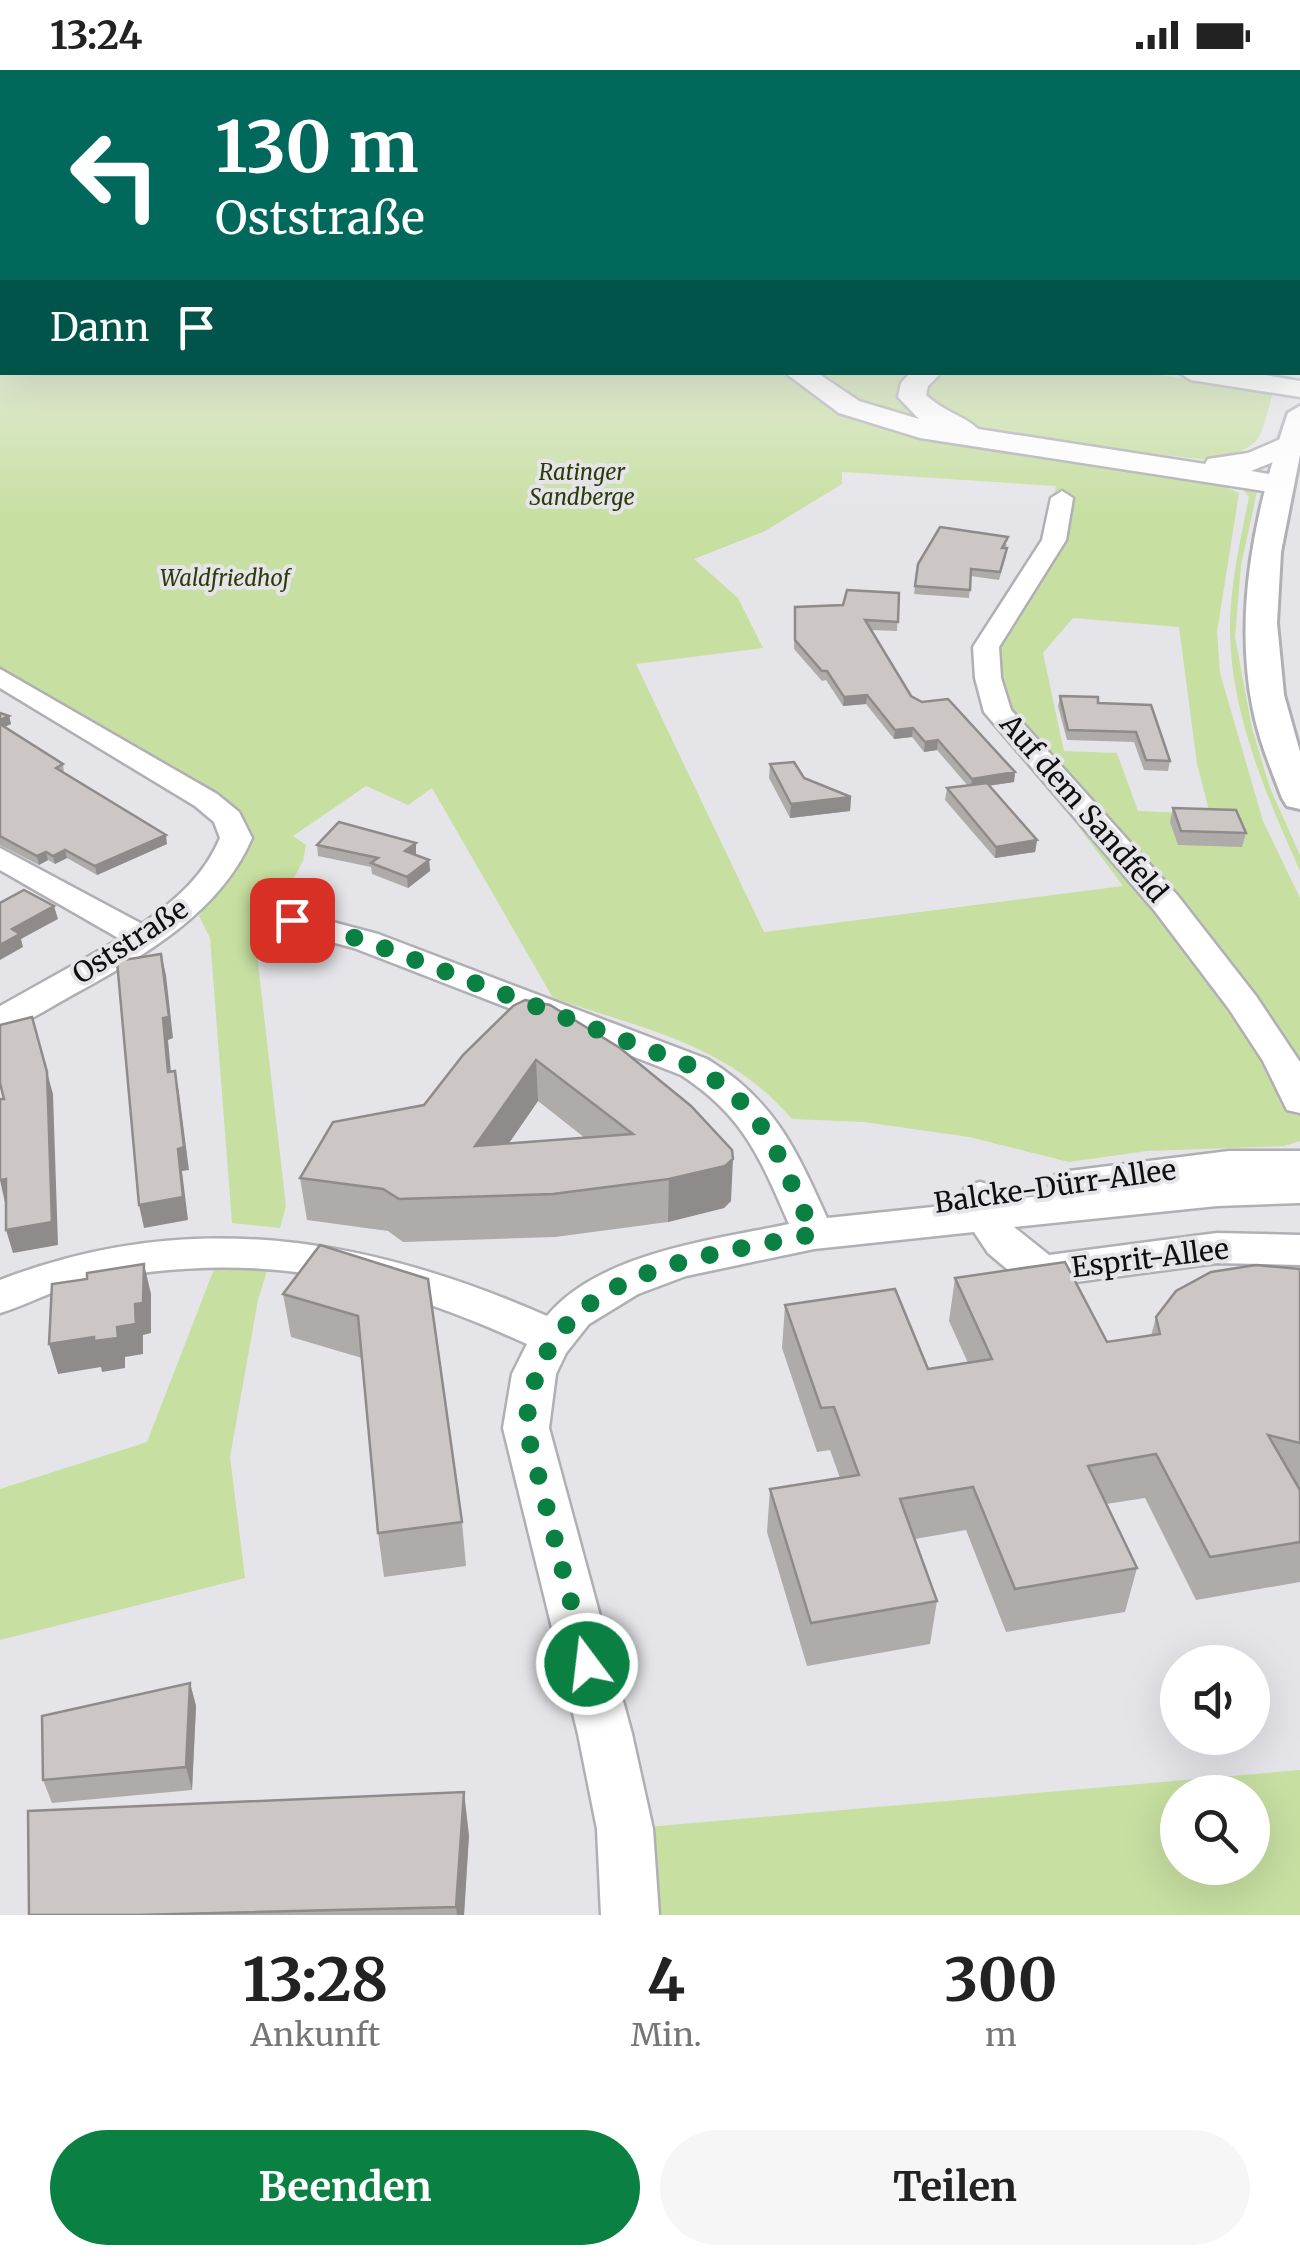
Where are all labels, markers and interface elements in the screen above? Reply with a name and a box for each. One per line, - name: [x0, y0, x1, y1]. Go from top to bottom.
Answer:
- text: 13:24: [50, 12, 142, 59]
- text: 130 m: [215, 103, 419, 191]
- icon: left: [50, 110, 180, 240]
- text: Oststraße: [215, 190, 425, 246]
- icon: arrive: [169, 300, 224, 355]
- text: Dann: [50, 304, 149, 351]
- park label: Ratinger Sandberge: [529, 458, 635, 511]
- park label: Waldfriedhof: [160, 564, 292, 592]
- street label: Auf dem Sandfeld: [992, 706, 1176, 910]
- pin: [250, 878, 335, 963]
- street label: Oststraße: [65, 890, 195, 992]
- icon: arrive: [265, 893, 320, 948]
- street label: Balcke-Dürr-Allee: [932, 1151, 1178, 1221]
- street label: Esprit-Allee: [1069, 1231, 1231, 1285]
- position arrow: [535, 1612, 639, 1716]
- map controls: [1160, 1645, 1270, 1885]
- button: sound: [1160, 1645, 1270, 1755]
- button: search: [1160, 1775, 1270, 1885]
- text: 13:28: [242, 1942, 388, 2017]
- text: 4: [647, 1942, 685, 2017]
- text: 300: [944, 1942, 1058, 2017]
- text: Ankunft: [250, 2015, 380, 2055]
- text: Min.: [631, 2015, 702, 2055]
- text: m: [985, 2015, 1017, 2055]
- button: Beenden: [50, 2130, 640, 2245]
- button: Teilen: [660, 2130, 1250, 2245]

